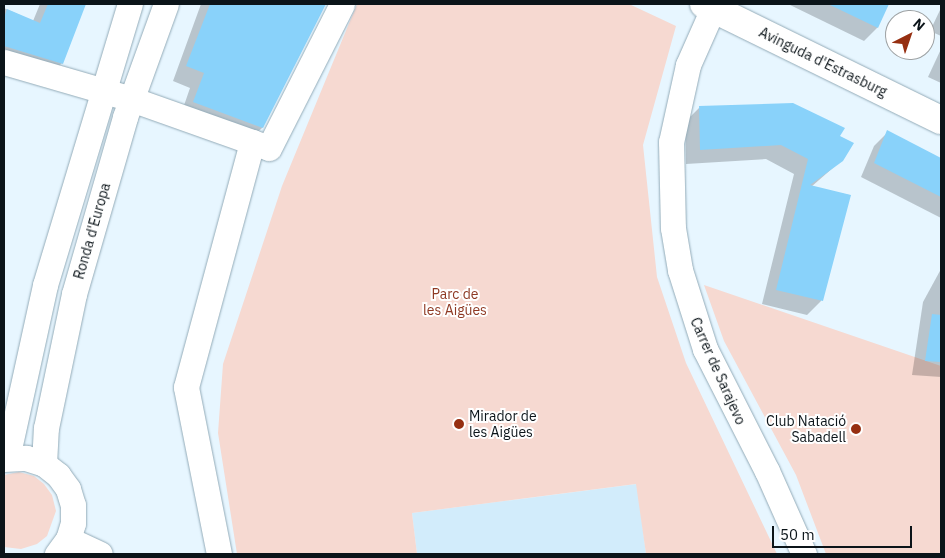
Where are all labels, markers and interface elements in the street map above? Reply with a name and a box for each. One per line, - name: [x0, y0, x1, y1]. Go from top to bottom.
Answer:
- north arrow: [885, 10, 935, 60]
- text: N: [909, 14, 929, 35]
- street label: Avinguda d'Estrasburg: [756, 24, 890, 100]
- street label: Ronda d'Europa: [70, 181, 114, 281]
- park label: Parc de les Aigües: [423, 286, 487, 318]
- street label: Carrer de Sarajevo: [687, 315, 749, 427]
- place label: Mirador de les Aigües: [469, 408, 537, 441]
- place label: Club Natació Sabadell: [766, 413, 846, 446]
- marker: Mirador de les Aigües: [453, 418, 465, 430]
- marker: Club Natació Sabadell: [850, 423, 862, 435]
- scale bar: [775, 516, 915, 548]
- text: 50 m: [780, 525, 815, 544]

